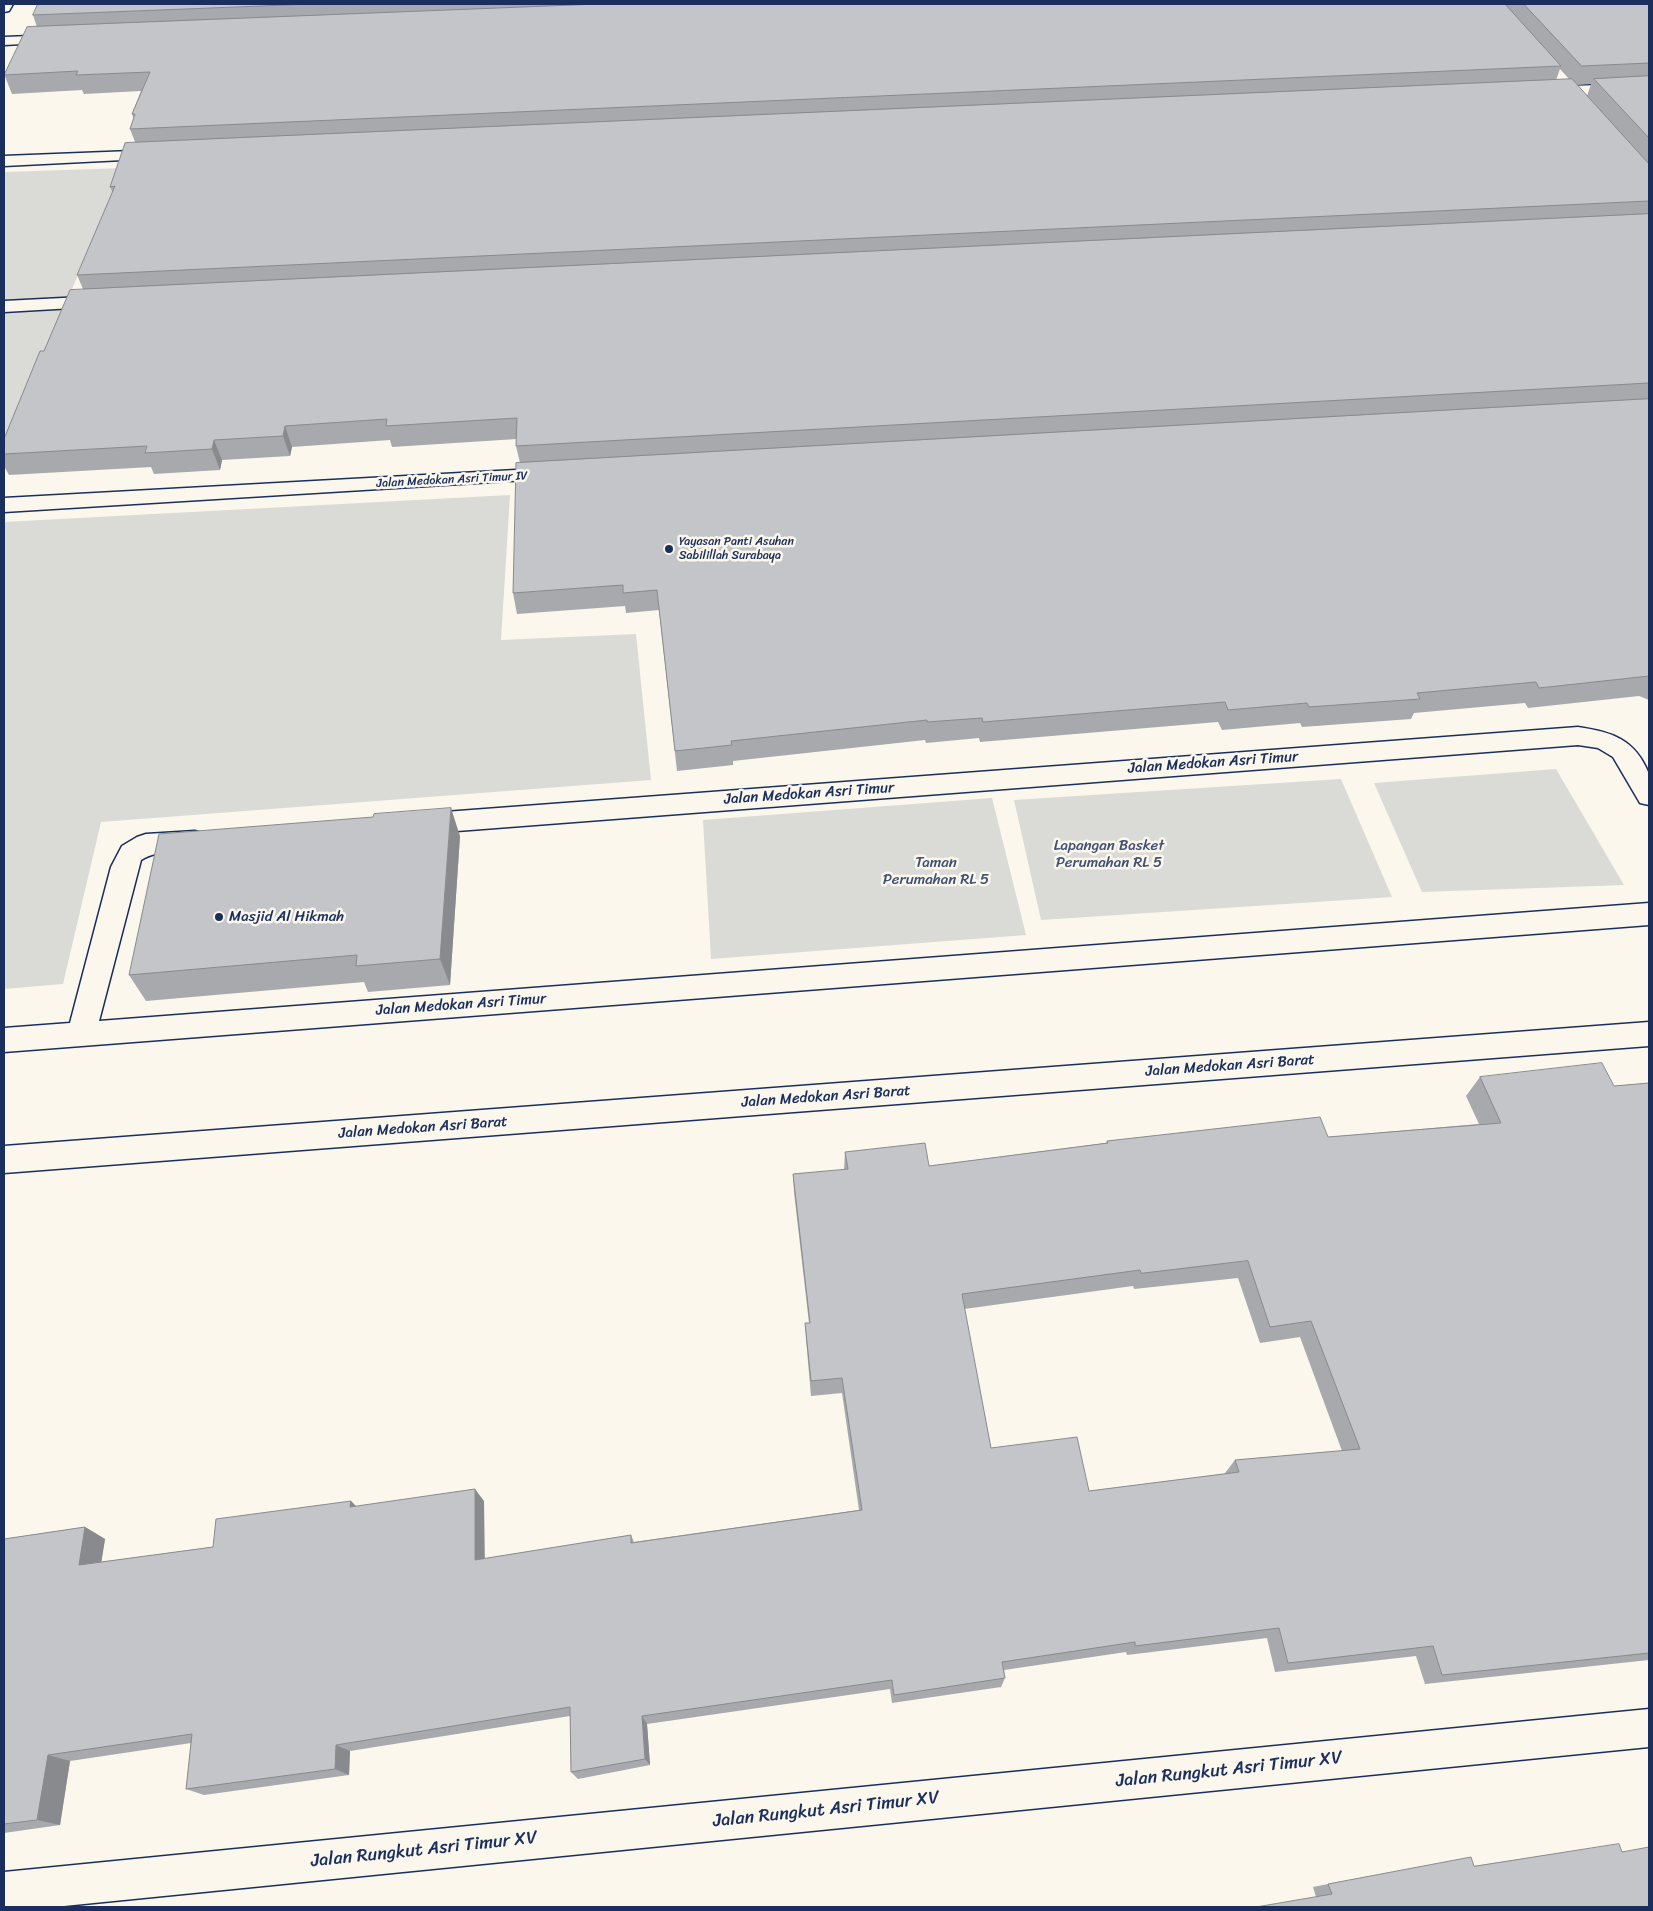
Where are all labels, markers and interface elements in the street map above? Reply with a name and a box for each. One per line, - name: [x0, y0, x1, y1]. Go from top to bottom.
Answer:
- street label: Jalan Medokan Asri Timur IV: [376, 469, 528, 491]
- place label: Yayasan Panti Asuhan Sabilillah Surabaya: [679, 535, 794, 563]
- marker: Yayasan Panti Asuhan Sabilillah Surabaya: [663, 543, 675, 555]
- street label: Jalan Medokan Asri Timur: [1127, 748, 1299, 778]
- street label: Jalan Medokan Asri Timur: [723, 779, 895, 809]
- park label: Lapangan Basket Perumahan RL 5: [1054, 837, 1164, 872]
- park label: Taman Perumahan RL 5: [883, 854, 989, 889]
- place label: Masjid Al Hikmah: [229, 908, 344, 926]
- marker: Masjid Al Hikmah: [213, 911, 225, 923]
- street label: Jalan Medokan Asri Timur: [375, 990, 547, 1020]
- street label: Jalan Medokan Asri Barat: [1145, 1051, 1315, 1081]
- street label: Jalan Medokan Asri Barat: [741, 1082, 911, 1112]
- street label: Jalan Medokan Asri Barat: [338, 1113, 508, 1143]
- street label: Jalan Rungkut Asri Timur XV: [1115, 1747, 1343, 1793]
- street label: Jalan Rungkut Asri Timur XV: [712, 1787, 940, 1833]
- street label: Jalan Rungkut Asri Timur XV: [310, 1827, 538, 1873]

